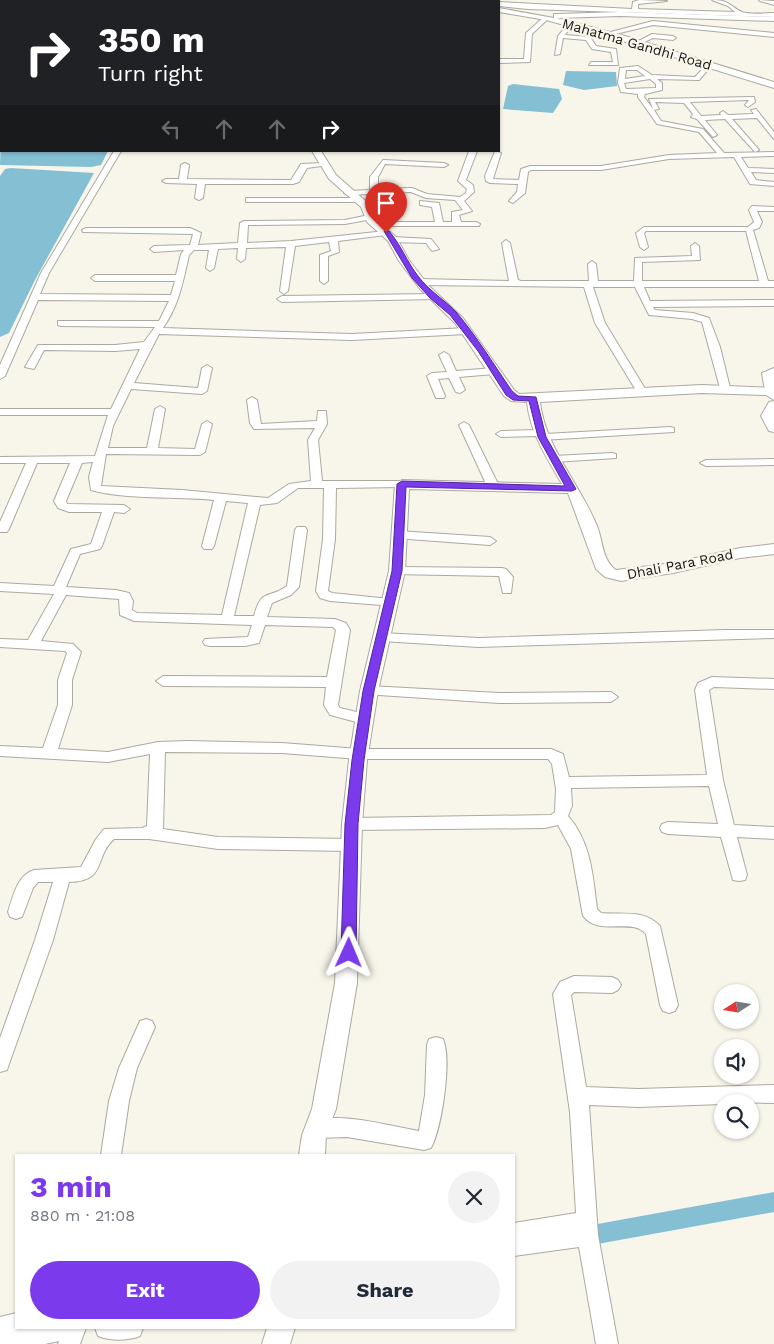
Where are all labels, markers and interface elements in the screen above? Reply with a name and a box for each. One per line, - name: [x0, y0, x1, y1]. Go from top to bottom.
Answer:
- street label: Mahatma Gandhi Road: [561, 15, 713, 73]
- text: 350 m: [98, 19, 205, 61]
- icon: right: [15, 20, 80, 85]
- text: Turn right: [98, 61, 203, 86]
- icon: left: [157, 115, 185, 143]
- icon: ahead: [210, 115, 238, 143]
- icon: ahead: [263, 115, 291, 143]
- icon: right: [316, 115, 344, 143]
- pin: [365, 182, 407, 233]
- icon: arrive: [372, 189, 400, 217]
- street label: Dhali Para Road: [625, 546, 735, 582]
- position arrow: [322, 926, 374, 978]
- north arrow: [714, 984, 759, 1029]
- map controls: [714, 984, 759, 1139]
- button: sound: [714, 1039, 759, 1084]
- button: search: [714, 1094, 759, 1139]
- text: 3 min: [30, 1169, 112, 1204]
- button: close: [448, 1171, 500, 1223]
- text: 880 m · 21:08: [30, 1206, 135, 1225]
- button: Exit: [30, 1261, 260, 1319]
- button: Share: [270, 1261, 500, 1319]

